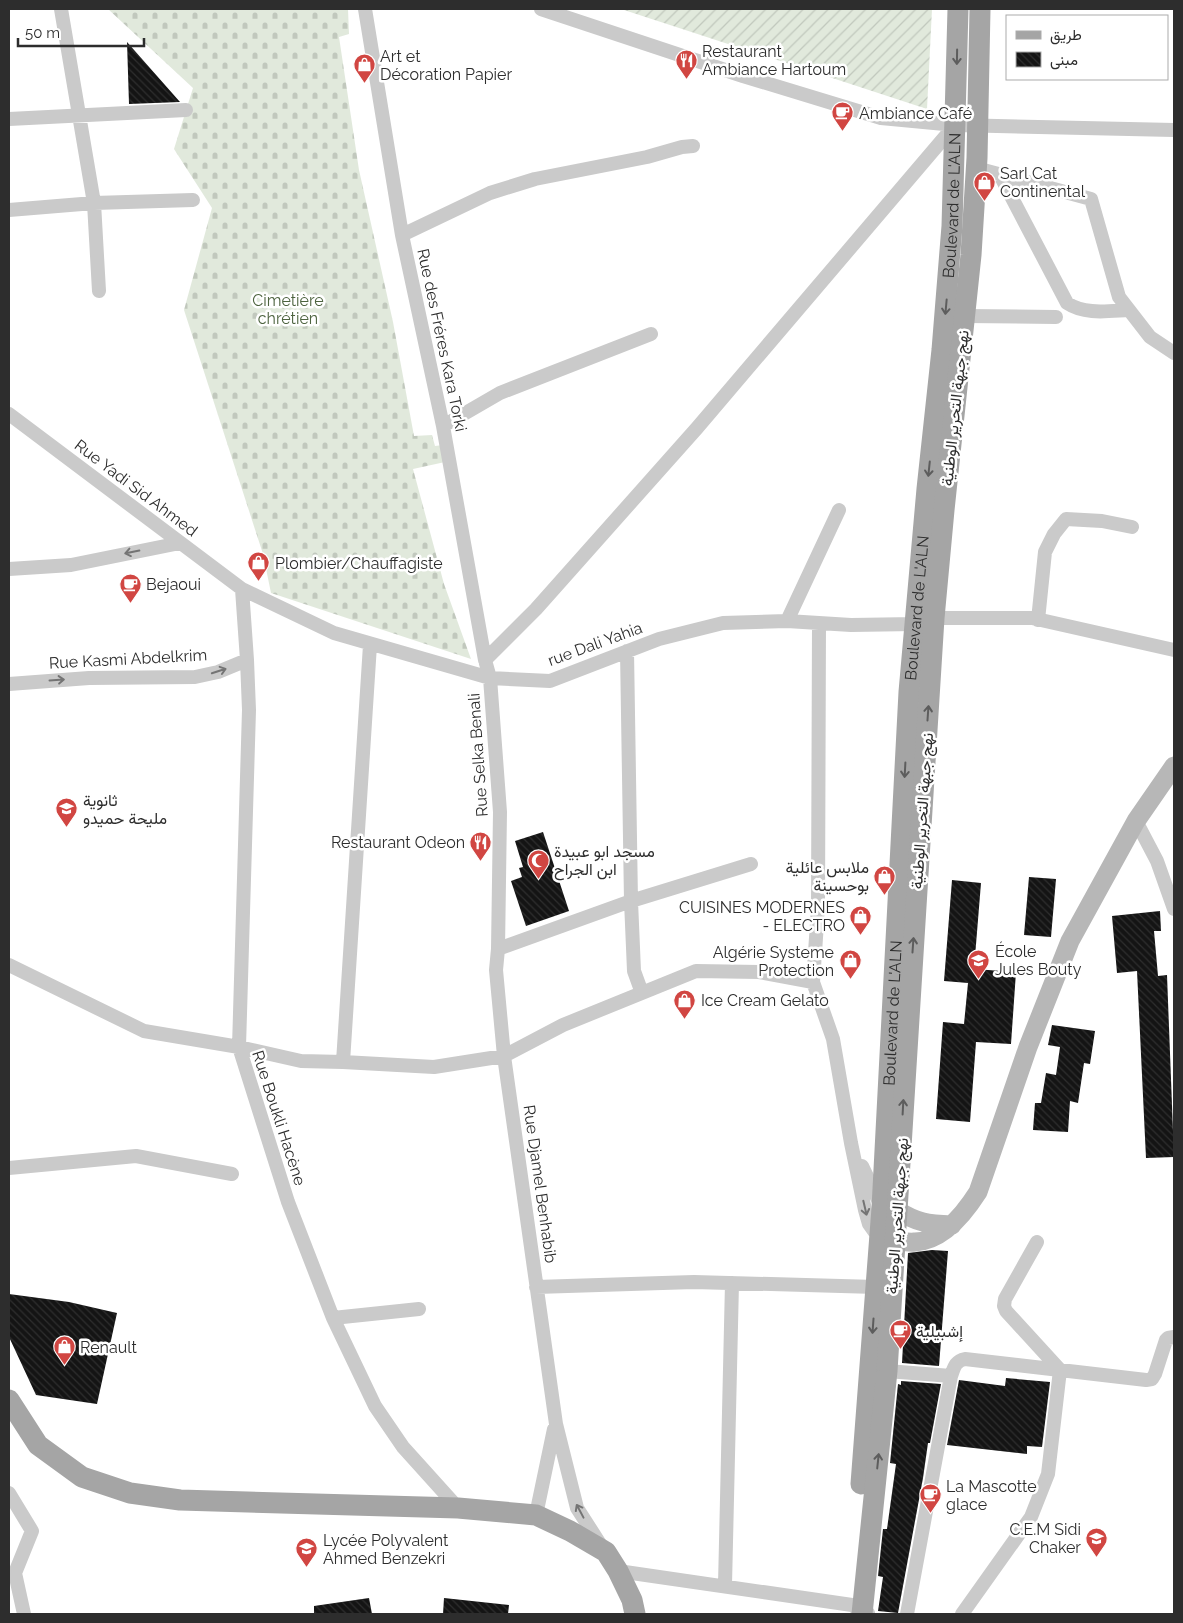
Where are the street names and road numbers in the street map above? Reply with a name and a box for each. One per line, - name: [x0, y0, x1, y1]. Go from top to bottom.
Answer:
- street label: Boulevard de L'ALN: [938, 132, 964, 279]
- street label: Rue des Fréres Kara Torki: [413, 247, 471, 433]
- street label: نهج جبهة التحرير الوطنية: [937, 329, 975, 487]
- street label: Rue Yadi Sid Ahmed: [71, 436, 201, 540]
- street label: Boulevard de L'ALN: [901, 534, 932, 681]
- street label: rue Dali Yahia: [545, 618, 645, 670]
- street label: Rue Kasmi Abdelkrim: [48, 645, 208, 673]
- street label: Rue Selka Benali: [464, 693, 492, 817]
- street label: نهج جبهة التحرير الوطنية: [907, 732, 939, 890]
- street label: Boulevard de L'ALN: [879, 940, 905, 1086]
- street label: Rue Boukli Hacène: [248, 1048, 310, 1188]
- street label: Rue Djamel Benhabib: [519, 1104, 561, 1265]
- street label: نهج جبهة التحرير الوطنية: [882, 1137, 914, 1295]

